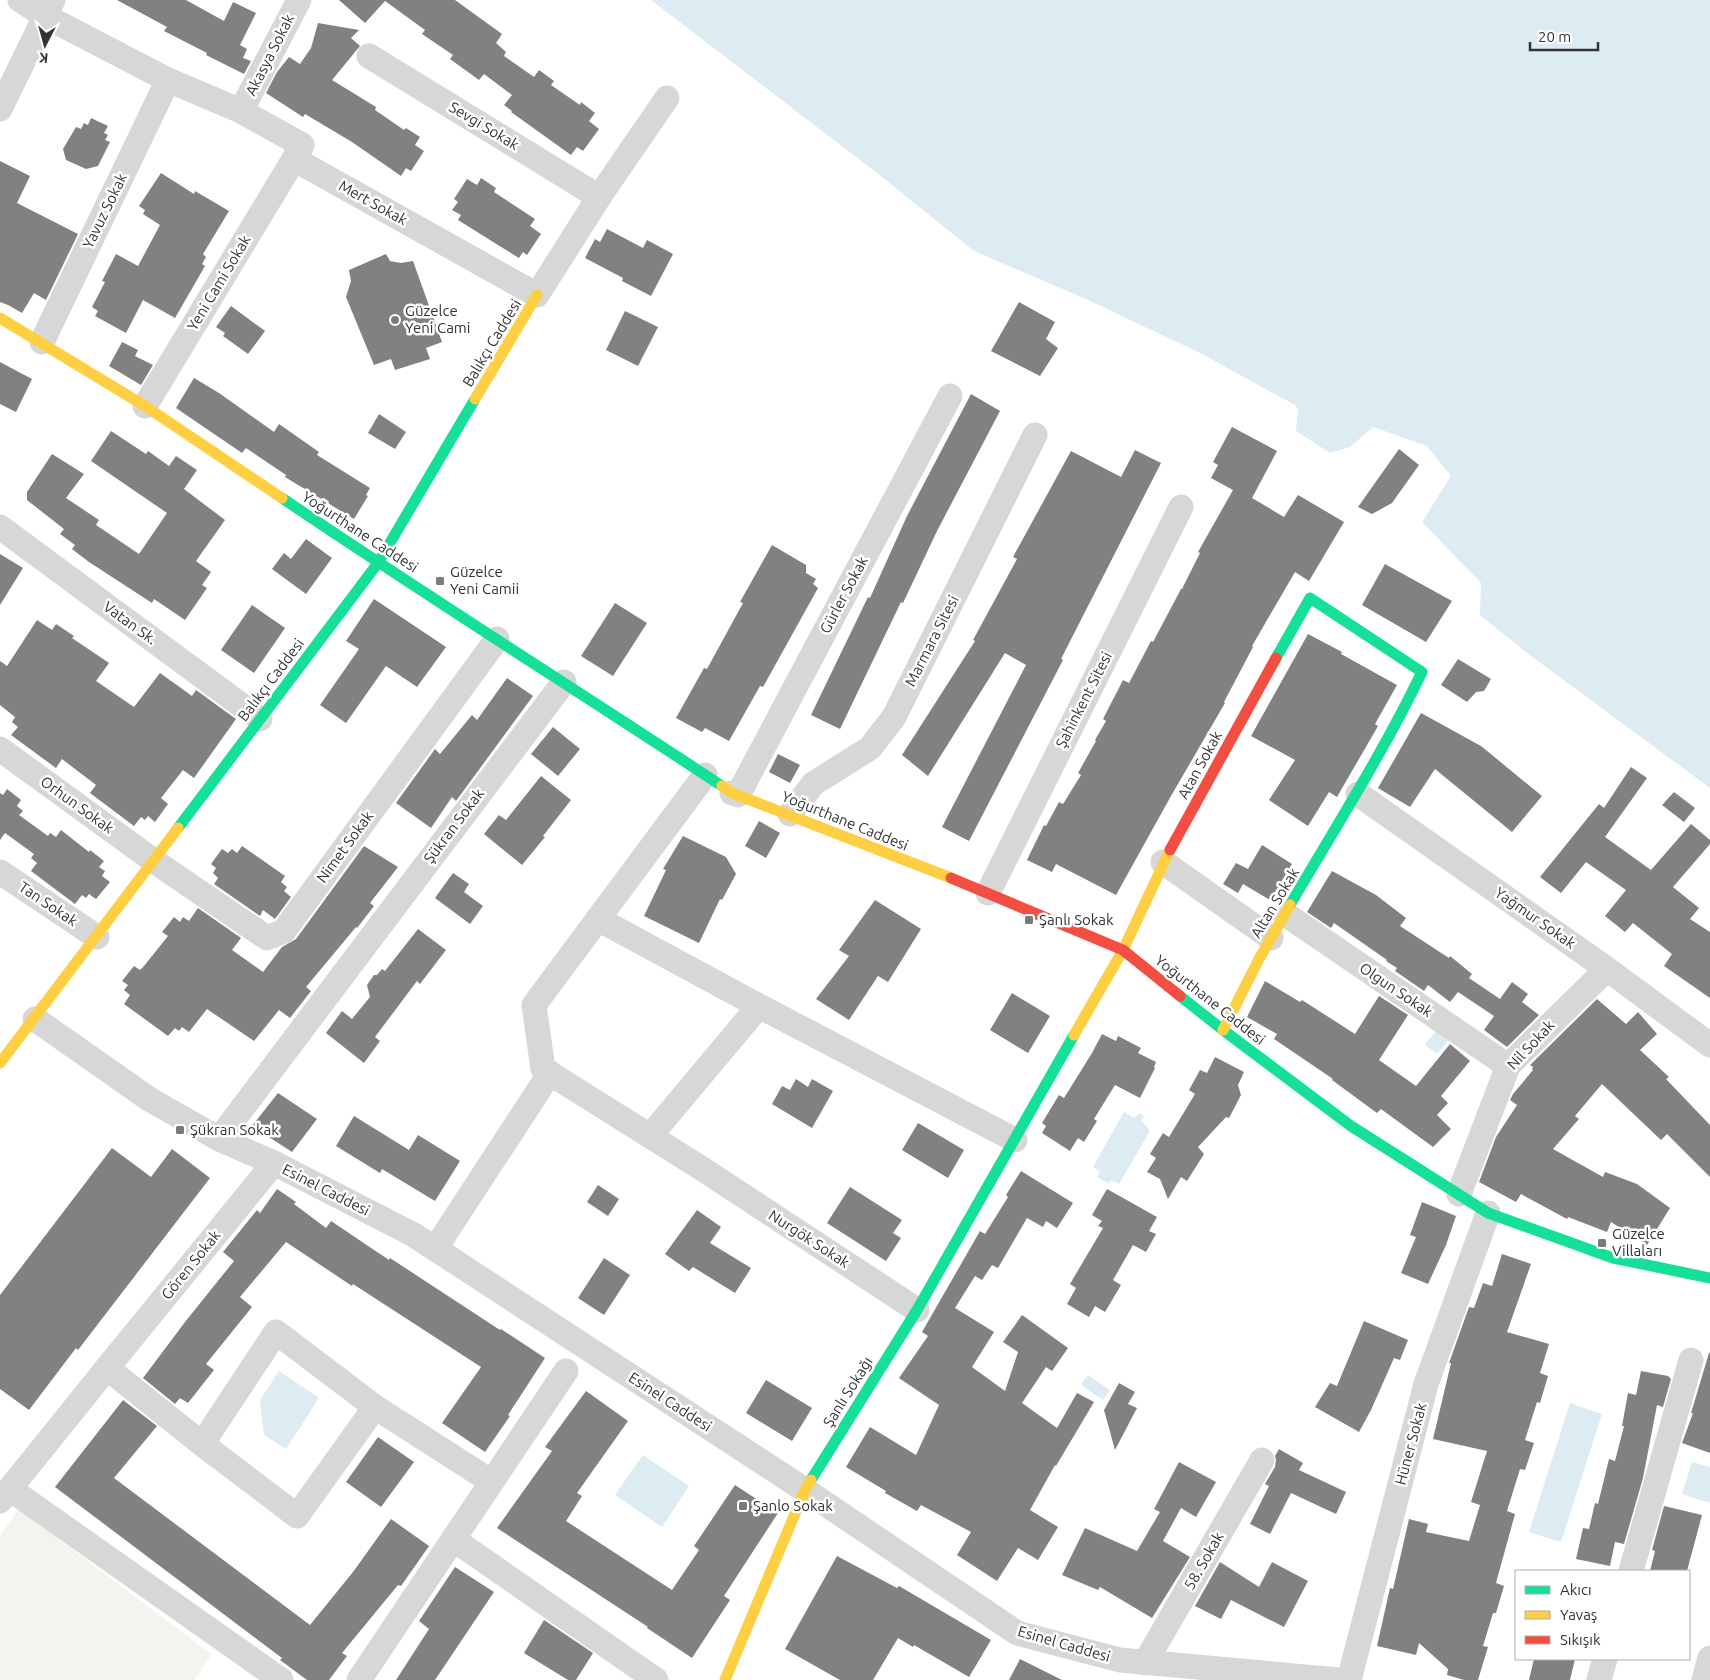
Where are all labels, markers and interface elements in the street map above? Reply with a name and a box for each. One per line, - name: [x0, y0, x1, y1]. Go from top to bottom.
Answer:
- street label: Akasya Sokak: [242, 11, 298, 98]
- north arrow: [20, 20, 70, 70]
- scale bar: [1530, 20, 1598, 52]
- text: 20 m: [1538, 28, 1571, 45]
- text: K: [37, 49, 49, 66]
- street label: Sevgi Sokak: [446, 98, 523, 153]
- street label: Yavuz Sokak: [79, 170, 130, 251]
- street label: Mert Sokak: [336, 177, 411, 229]
- street label: Yeni Cami Sokak: [183, 232, 254, 334]
- street label: Balıkçı Caddesi: [459, 296, 524, 390]
- place label: Güzelce Yeni Cami: [405, 302, 470, 336]
- marker: Güzelce Yeni Cami: [389, 314, 401, 326]
- street label: Yoğurthane Caddesi: [299, 488, 422, 575]
- street label: Gürler Sokak: [816, 553, 871, 636]
- place label: Güzelce Yeni Camii: [450, 563, 519, 597]
- marker: Güzelce Yeni Camii: [434, 575, 446, 587]
- street label: Marmara Sitesi: [901, 592, 962, 689]
- street label: Vatan Sk.: [100, 598, 160, 648]
- street label: Balıkçı Caddesi: [234, 635, 307, 724]
- street label: Şahinkent Sitesi: [1052, 649, 1115, 751]
- street label: Atan Sokak: [1174, 728, 1225, 802]
- street label: Orhun Sokak: [38, 772, 117, 837]
- street label: Şükran Sokak: [420, 785, 487, 866]
- street label: Yoğurthane Caddesi: [779, 787, 911, 854]
- street label: Nimet Sokak: [313, 807, 377, 886]
- street label: Altan Sokak: [1247, 864, 1302, 941]
- street label: Tan Sokak: [16, 878, 81, 930]
- street label: Yağmur Sokak: [1492, 883, 1579, 952]
- place label: Şanlı Sokak: [1039, 911, 1114, 928]
- marker: Şanlı Sokak: [1023, 914, 1035, 926]
- street label: Yoğurthane Caddesi: [1152, 951, 1269, 1048]
- street label: Olgun Sokak: [1357, 959, 1436, 1020]
- street label: Nil Sokak: [1504, 1016, 1558, 1073]
- place label: Şükran Sokak: [190, 1121, 279, 1138]
- marker: Şükran Sokak: [174, 1124, 186, 1136]
- street label: Esinel Caddesi: [280, 1160, 373, 1219]
- street label: Nurgök Sokak: [766, 1206, 853, 1271]
- place label: Güzelce Villaları: [1612, 1225, 1665, 1259]
- street label: Gören Sokak: [158, 1226, 224, 1303]
- marker: Güzelce Villaları: [1596, 1237, 1608, 1249]
- street label: Şanlı Sokağı: [819, 1354, 876, 1430]
- street label: Esinel Caddesi: [626, 1368, 715, 1435]
- street label: Hüner Sokak: [1391, 1400, 1430, 1487]
- place label: Şanlo Sokak: [753, 1497, 833, 1514]
- marker: Şanlo Sokak: [737, 1500, 749, 1512]
- street label: 58. Sokak: [1180, 1529, 1227, 1593]
- legend: [1515, 1570, 1690, 1660]
- text: Akıcı: [1560, 1581, 1592, 1598]
- text: Yavaş: [1560, 1606, 1597, 1623]
- street label: Esinel Caddesi: [1016, 1622, 1112, 1665]
- text: Sıkışık: [1560, 1631, 1601, 1648]

